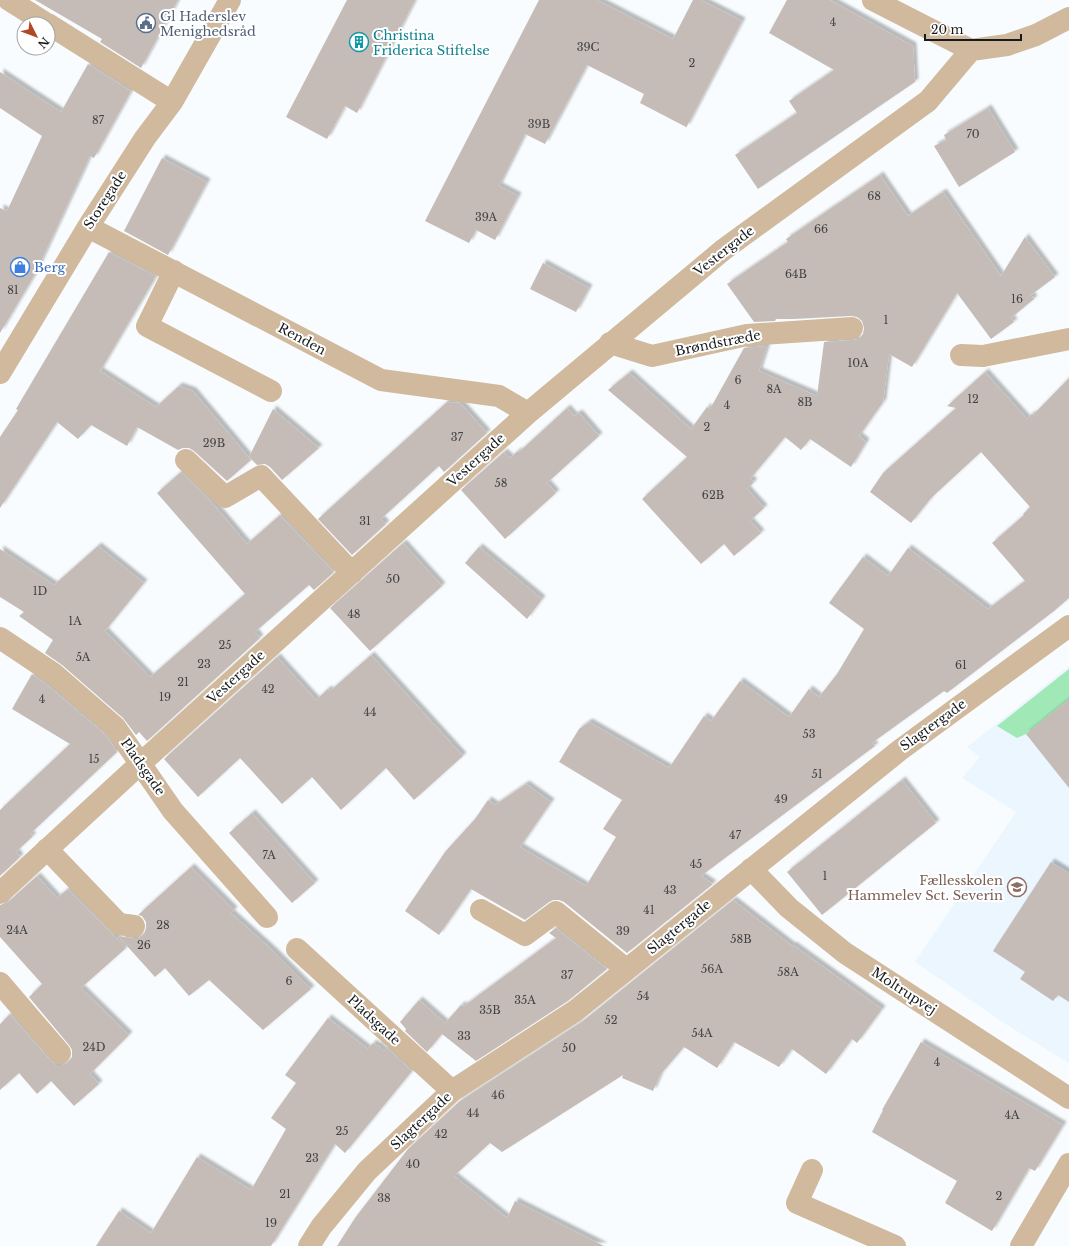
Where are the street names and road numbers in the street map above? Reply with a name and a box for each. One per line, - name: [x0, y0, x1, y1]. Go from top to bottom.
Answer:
- street label: Storegade: [80, 167, 130, 233]
- street label: Vestergade: [690, 222, 758, 281]
- street label: Renden: [275, 319, 329, 359]
- street label: Brøndstræde: [674, 326, 762, 360]
- street label: Vestergade: [443, 430, 509, 491]
- street label: Vestergade: [203, 647, 269, 708]
- street label: Slagtergade: [897, 695, 969, 755]
- street label: Pladsgade: [117, 735, 169, 799]
- street label: Slagtergade: [644, 896, 714, 958]
- street label: Moltrupvej: [868, 964, 940, 1018]
- street label: Pladsgade: [344, 991, 404, 1049]
- street label: Slagtergade: [387, 1088, 455, 1154]

